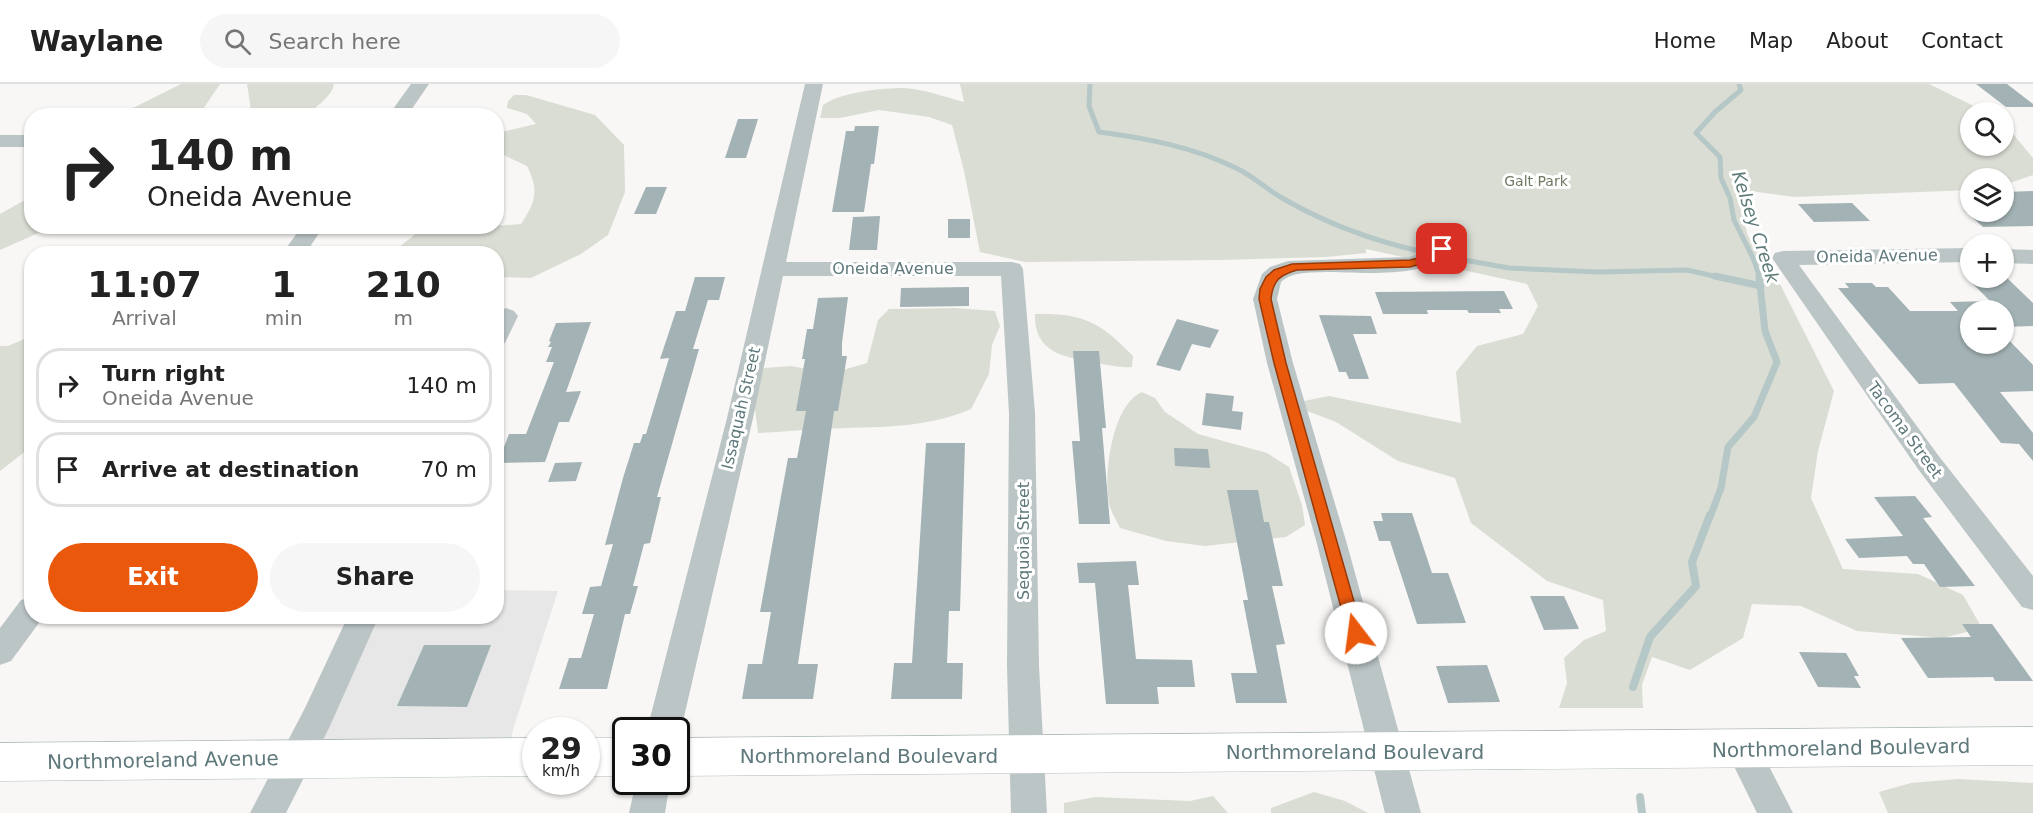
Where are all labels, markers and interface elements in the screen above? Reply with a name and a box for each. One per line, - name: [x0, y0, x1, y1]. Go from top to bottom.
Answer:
- search box: [200, 14, 620, 68]
- text: Waylane: [30, 25, 164, 58]
- icon: search: [221, 25, 254, 58]
- text: Search here: [269, 29, 401, 54]
- text: Home: [1654, 29, 1716, 53]
- text: Map: [1749, 29, 1793, 53]
- text: About: [1826, 29, 1888, 53]
- text: Contact: [1921, 29, 2003, 53]
- map controls: [1960, 102, 2014, 354]
- button: search: [1960, 102, 2014, 156]
- text: 140 m: [147, 131, 293, 180]
- icon: right: [48, 132, 126, 210]
- water label: Kelsey Creek: [1728, 168, 1784, 287]
- button: layers: [1960, 168, 2014, 222]
- park label: Galt Park: [1504, 173, 1569, 189]
- text: Oneida Avenue: [147, 181, 352, 212]
- pin: [1416, 223, 1467, 274]
- icon: arrive: [1425, 232, 1458, 265]
- button: +: [1960, 234, 2014, 288]
- street label: Oneida Avenue: [1816, 245, 1938, 267]
- street label: Oneida Avenue: [832, 259, 954, 278]
- text: 11:07: [87, 264, 202, 305]
- text: 1: [271, 264, 296, 305]
- text: 210: [366, 264, 441, 305]
- button: −: [1960, 300, 2014, 354]
- text: Arrival: [112, 306, 177, 330]
- text: min: [265, 306, 303, 330]
- text: m: [394, 306, 413, 330]
- street label: Issaquah Street: [718, 345, 764, 471]
- text: Turn right: [102, 361, 225, 386]
- icon: right: [51, 369, 84, 402]
- text: 140 m: [407, 373, 477, 398]
- street label: Tacoma Street: [1863, 377, 1946, 482]
- text: Oneida Avenue: [102, 386, 254, 410]
- icon: arrive: [51, 453, 84, 486]
- text: Arrive at destination: [102, 457, 359, 482]
- text: 70 m: [421, 457, 477, 482]
- street label: Sequoia Street: [1014, 482, 1033, 600]
- button: Exit: [48, 543, 258, 612]
- button: Share: [270, 543, 480, 612]
- position arrow: [1324, 601, 1388, 665]
- speed limit sign: 30: [612, 717, 690, 795]
- text: 29: [540, 731, 582, 766]
- street label: Northmoreland Boulevard: [1712, 734, 1970, 762]
- street label: Northmoreland Boulevard: [1226, 740, 1484, 764]
- street label: Northmoreland Boulevard: [740, 744, 998, 768]
- street label: Northmoreland Avenue: [47, 746, 279, 774]
- text: km/h: [542, 762, 580, 780]

